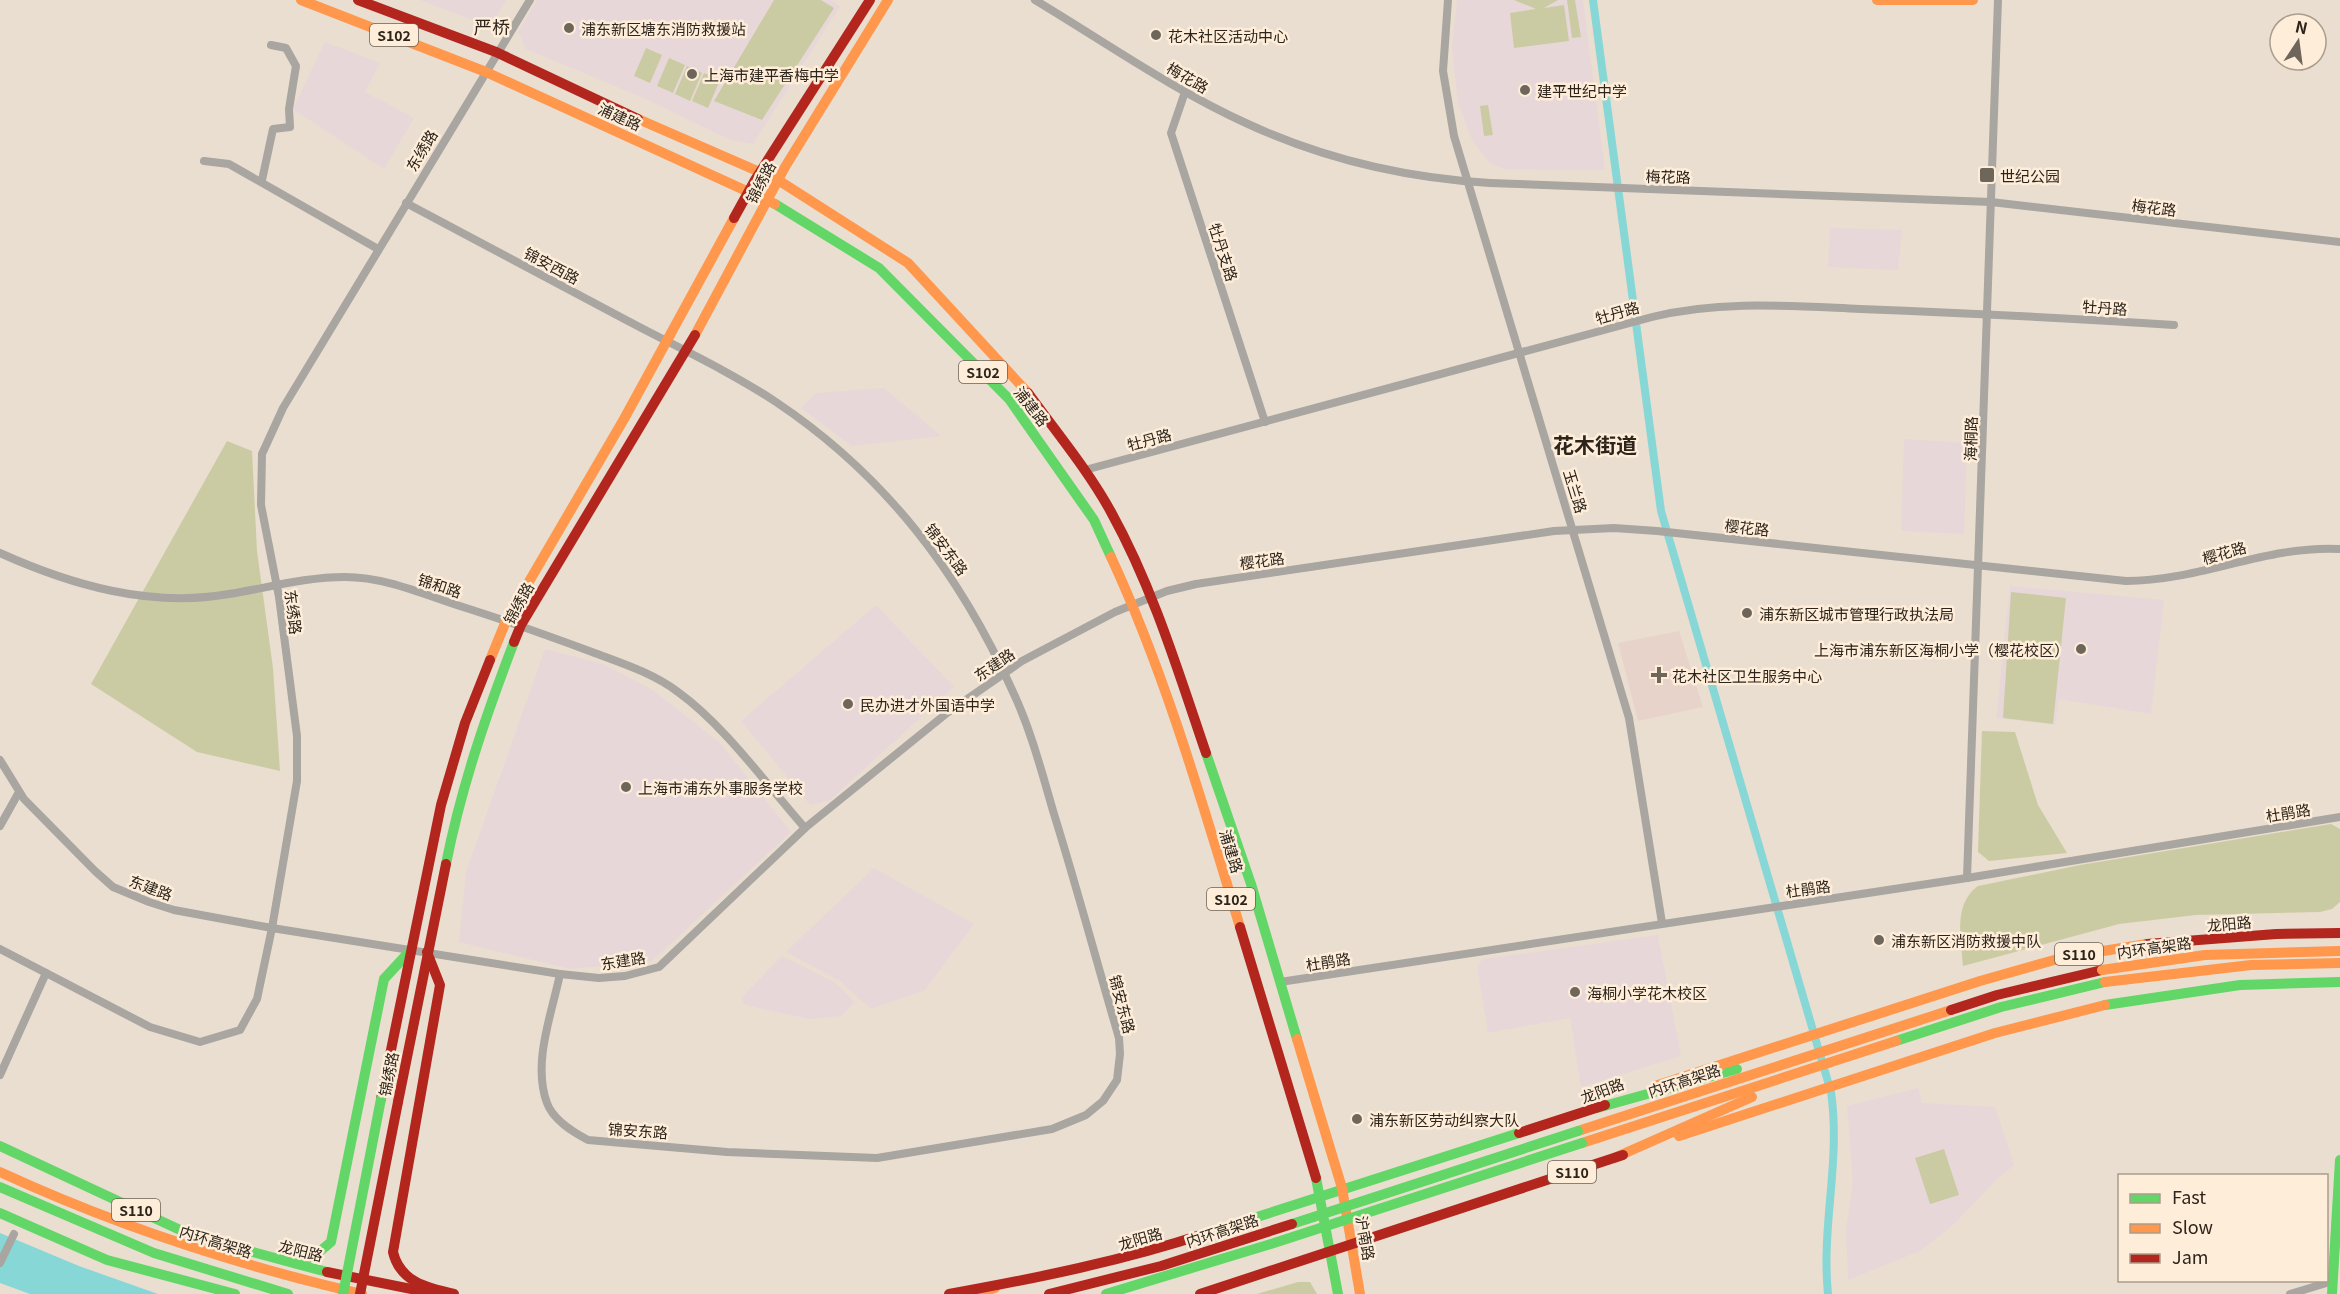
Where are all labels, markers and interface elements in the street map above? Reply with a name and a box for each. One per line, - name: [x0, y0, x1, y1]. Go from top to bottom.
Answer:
- north arrow: [2268, 12, 2328, 72]
- district label: 严桥: [474, 13, 510, 39]
- text: N: [2293, 13, 2310, 39]
- place label: 浦东新区塘东消防救援站: [581, 18, 746, 39]
- marker: 浦东新区塘东消防救援站: [562, 21, 576, 35]
- road number: S102: [370, 24, 418, 46]
- place label: 花木社区活动中心: [1168, 25, 1288, 46]
- marker: 花木社区活动中心: [1149, 28, 1163, 42]
- street label: 梅花路: [1163, 57, 1213, 97]
- place label: 上海市建平香梅中学: [704, 64, 839, 85]
- marker: 上海市建平香梅中学: [685, 67, 699, 81]
- place label: 建平世纪中学: [1537, 80, 1627, 101]
- marker: 建平世纪中学: [1518, 83, 1532, 97]
- street label: 浦建路: [595, 97, 645, 135]
- street label: 东绣路: [400, 125, 442, 175]
- street label: 锦绣路: [740, 157, 780, 207]
- street label: 梅花路: [1645, 165, 1691, 187]
- place label: 世纪公园: [2000, 165, 2060, 186]
- marker: 世纪公园: [1978, 166, 1996, 184]
- street label: 梅花路: [2130, 194, 2178, 220]
- street label: 牡丹支路: [1205, 220, 1243, 284]
- street label: 锦安西路: [521, 242, 583, 288]
- street label: 牡丹路: [2082, 295, 2128, 319]
- street label: 牡丹路: [1592, 296, 1642, 328]
- road number: S102: [959, 361, 1007, 383]
- street label: 浦建路: [1010, 382, 1054, 430]
- street label: 海桐路: [1959, 416, 1981, 462]
- street label: 牡丹路: [1125, 423, 1173, 455]
- district label: 花木街道: [1553, 429, 1637, 459]
- street label: 玉兰路: [1559, 466, 1593, 516]
- street label: 樱花路: [1724, 514, 1770, 540]
- street label: 锦安东路: [921, 519, 973, 579]
- street label: 樱花路: [2199, 536, 2249, 568]
- street label: 樱花路: [1238, 546, 1286, 574]
- street label: 锦和路: [415, 568, 465, 602]
- street label: 锦绣路: [498, 578, 538, 628]
- street label: 东绣路: [281, 588, 307, 636]
- place label: 浦东新区城市管理行政执法局: [1759, 603, 1954, 624]
- marker: 浦东新区城市管理行政执法局: [1740, 606, 1754, 620]
- place label: 上海市浦东新区海桐小学（樱花校区）: [1814, 639, 2069, 660]
- marker: 上海市浦东新区海桐小学（樱花校区）: [2074, 642, 2088, 656]
- street label: 东建路: [969, 643, 1019, 685]
- place label: 花木社区卫生服务中心: [1672, 665, 1822, 686]
- marker: 花木社区卫生服务中心: [1650, 666, 1668, 684]
- place label: 民办进才外国语中学: [860, 694, 995, 715]
- marker: 民办进才外国语中学: [841, 697, 855, 711]
- place label: 上海市浦东外事服务学校: [638, 777, 803, 798]
- marker: 上海市浦东外事服务学校: [619, 780, 633, 794]
- street label: 杜鹃路: [2264, 798, 2312, 826]
- street label: 浦建路: [1215, 826, 1249, 876]
- street label: 东建路: [126, 869, 176, 905]
- street label: 杜鹃路: [1784, 874, 1832, 902]
- road number: S102: [1207, 888, 1255, 910]
- street label: 龙阳路: [2206, 911, 2252, 935]
- place label: 浦东新区消防救援中队: [1891, 930, 2041, 951]
- street label: 内环高架路: [2115, 931, 2193, 963]
- marker: 浦东新区消防救援中队: [1872, 933, 1886, 947]
- road number: S110: [2055, 943, 2103, 965]
- street label: 东建路: [599, 946, 647, 974]
- street label: 杜鹃路: [1304, 947, 1352, 975]
- street label: 锦安东路: [1105, 972, 1141, 1036]
- place label: 海桐小学花木校区: [1587, 982, 1707, 1003]
- marker: 海桐小学花木校区: [1568, 985, 1582, 999]
- street label: 锦绣路: [373, 1050, 403, 1098]
- street label: 内环高架路: [1645, 1058, 1723, 1102]
- street label: 龙阳路: [1577, 1072, 1627, 1108]
- place label: 浦东新区劳动纠察大队: [1369, 1109, 1519, 1130]
- marker: 浦东新区劳动纠察大队: [1350, 1112, 1364, 1126]
- street label: 锦安东路: [607, 1117, 669, 1143]
- road number: S110: [1548, 1161, 1596, 1183]
- legend: [2118, 1174, 2328, 1282]
- text: Fast: [2172, 1183, 2206, 1209]
- road number: S110: [112, 1199, 160, 1221]
- street label: 内环高架路: [1183, 1208, 1261, 1252]
- text: Slow: [2172, 1213, 2213, 1239]
- street label: 沪南路: [1352, 1214, 1380, 1262]
- street label: 内环高架路: [177, 1220, 255, 1262]
- street label: 龙阳路: [1115, 1222, 1165, 1254]
- street label: 龙阳路: [277, 1234, 325, 1266]
- text: Jam: [2172, 1243, 2208, 1269]

